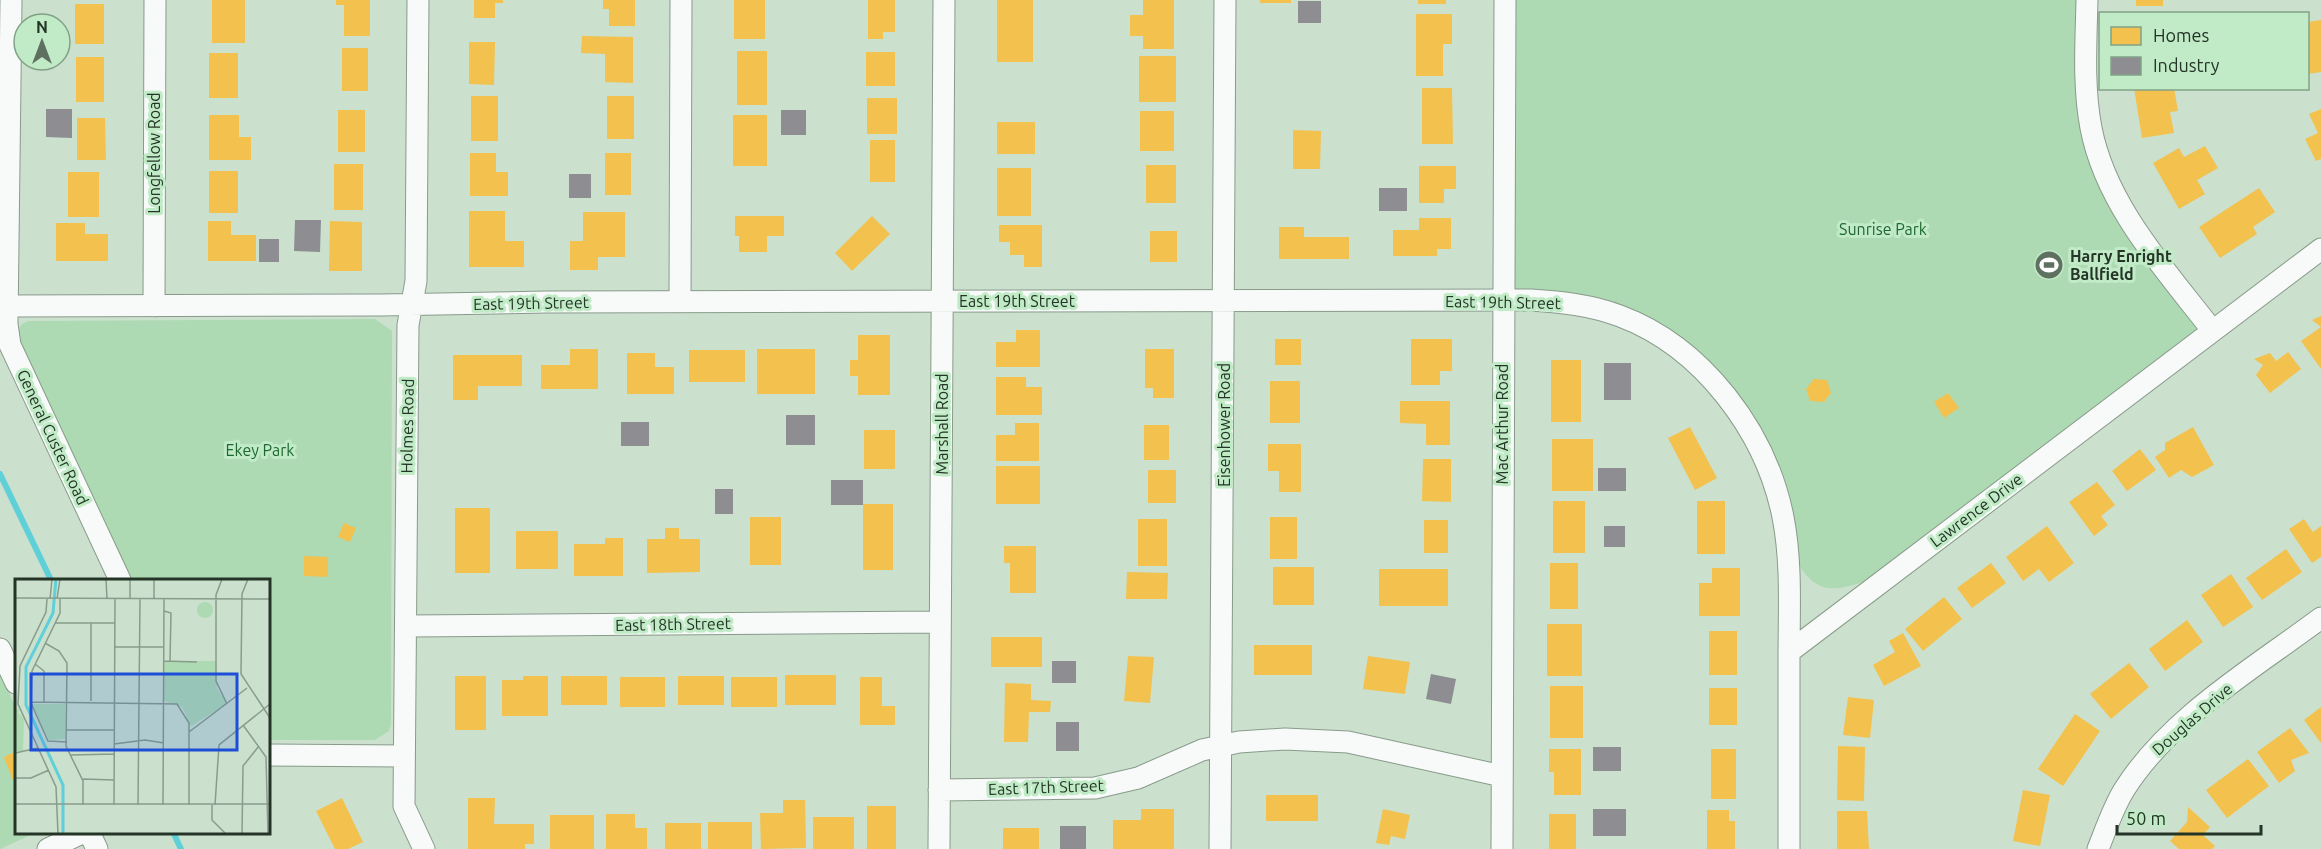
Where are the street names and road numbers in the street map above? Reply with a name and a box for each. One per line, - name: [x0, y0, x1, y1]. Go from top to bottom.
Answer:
- street label: Longfellow Road: [145, 92, 163, 214]
- street label: East 19th Street: [959, 292, 1076, 310]
- street label: East 19th Street: [1445, 292, 1562, 312]
- street label: East 19th Street: [473, 293, 590, 313]
- street label: Eisenhower Road: [1215, 363, 1233, 487]
- street label: Mac Arthur Road: [1493, 364, 1511, 484]
- street label: General Custer Road: [14, 367, 92, 507]
- street label: Marshall Road: [933, 373, 951, 475]
- street label: Holmes Road: [397, 378, 417, 474]
- street label: Lawrence Drive: [1926, 470, 2026, 550]
- street label: East 18th Street: [615, 614, 732, 634]
- street label: Douglas Drive: [2148, 679, 2236, 759]
- street label: East 17th Street: [988, 776, 1105, 798]

